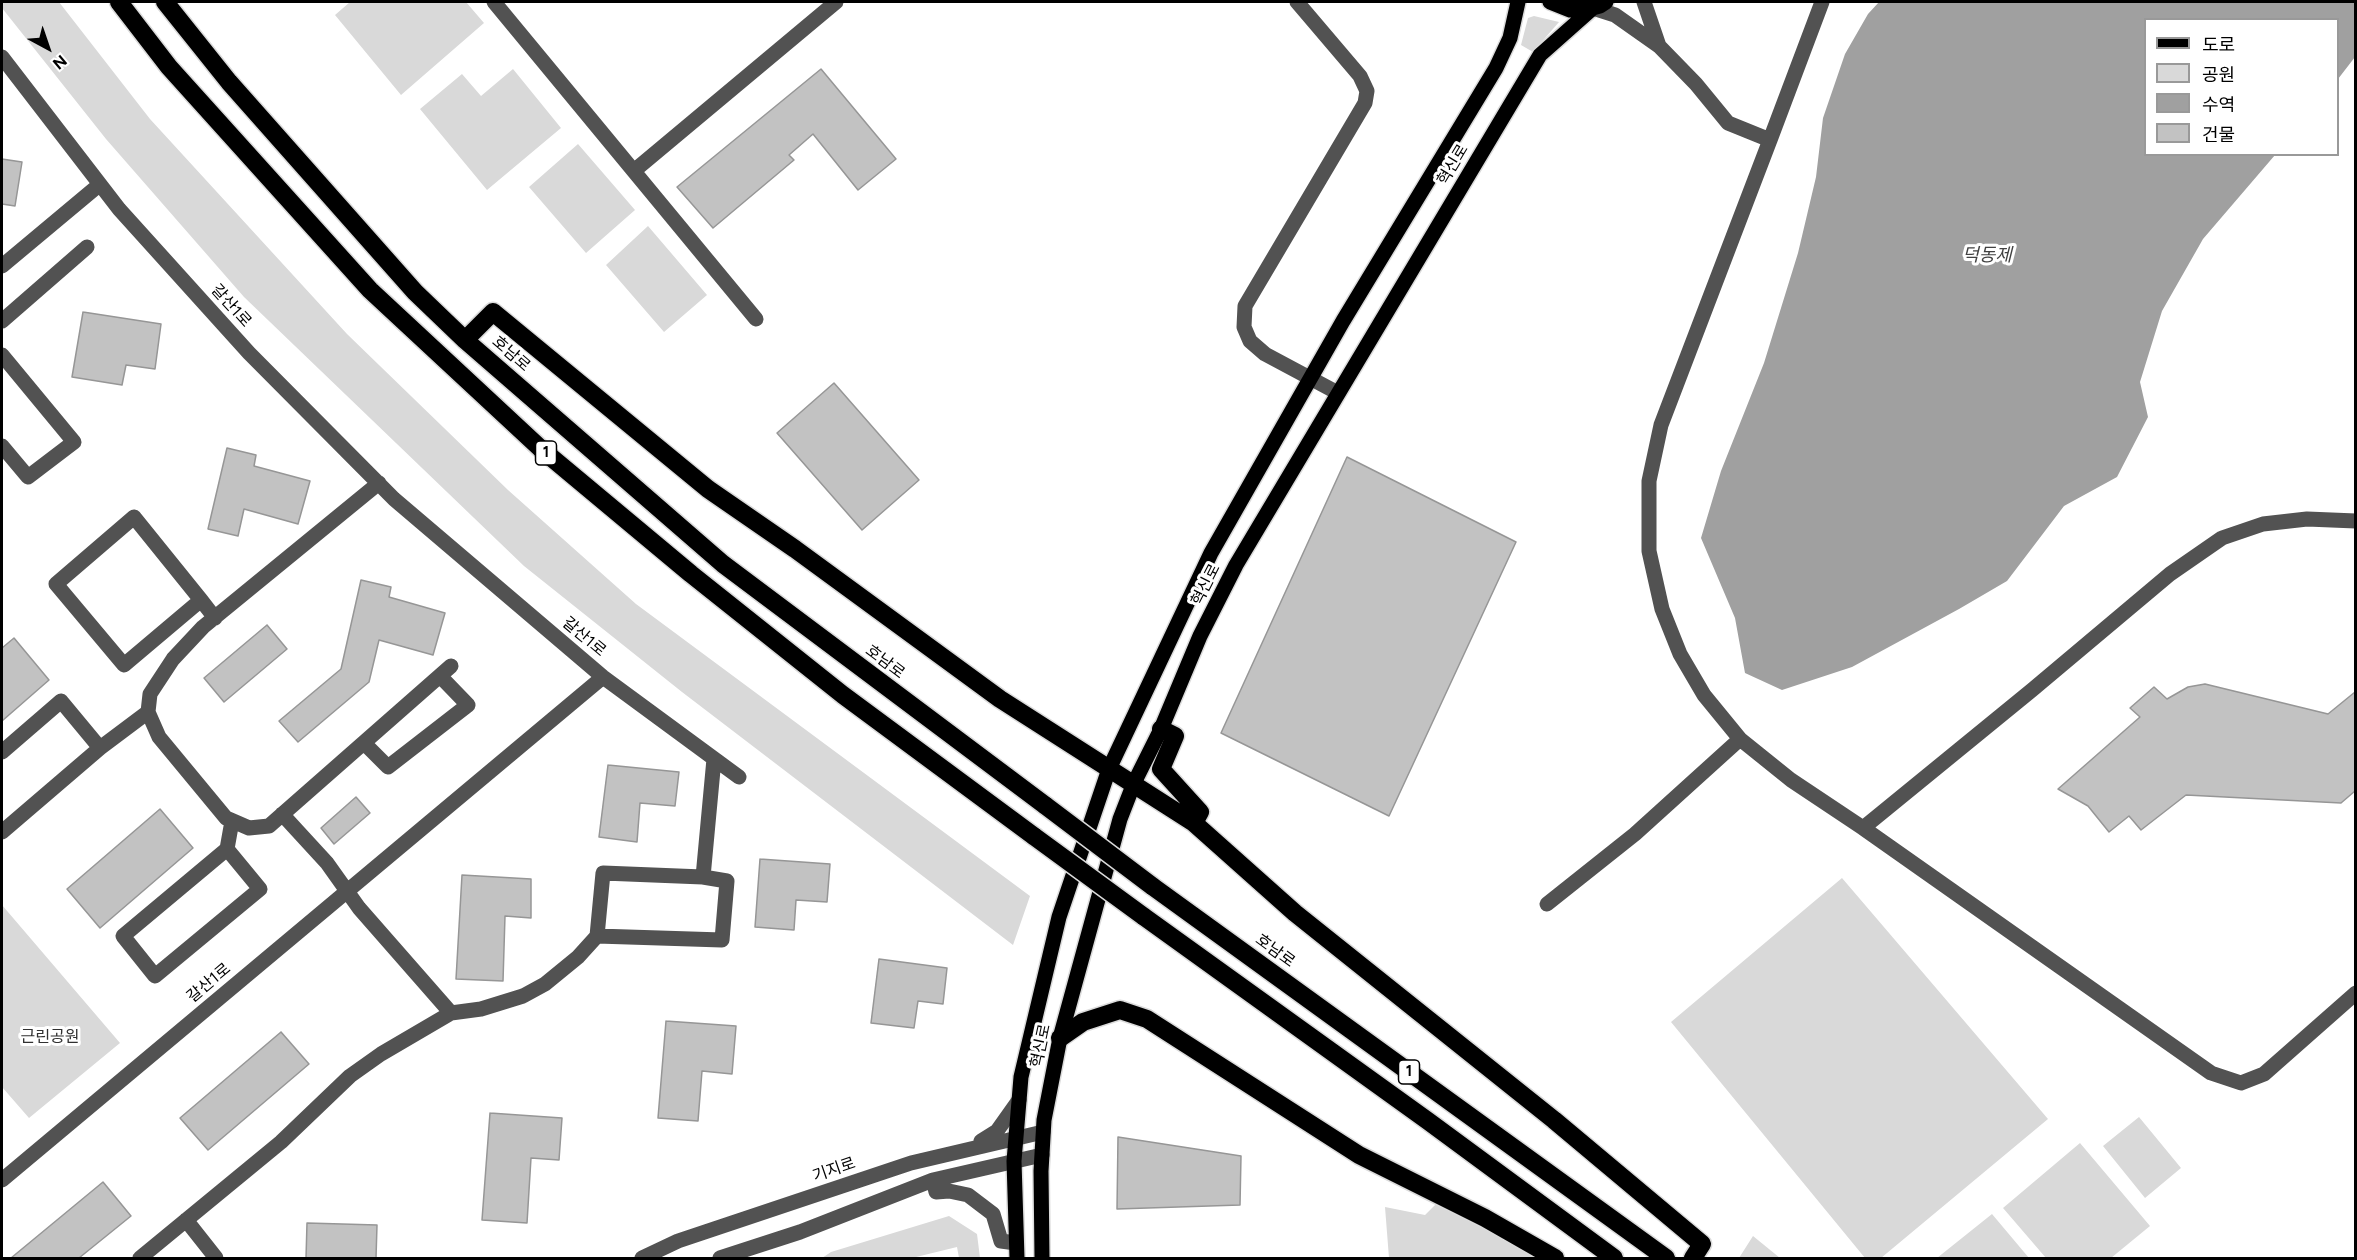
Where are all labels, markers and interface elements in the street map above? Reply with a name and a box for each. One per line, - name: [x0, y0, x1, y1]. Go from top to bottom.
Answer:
- north arrow: [18, 18, 78, 78]
- legend: [2144, 18, 2339, 156]
- text: 도로: [2202, 34, 2235, 56]
- text: N: [49, 51, 71, 73]
- text: 공원: [2202, 64, 2235, 86]
- text: 수역: [2202, 94, 2235, 116]
- text: 건물: [2202, 124, 2235, 146]
- street label: 혁신로: [1433, 141, 1473, 189]
- water label: 덕동제: [1962, 245, 2012, 267]
- street label: 갈산1로: [207, 281, 255, 331]
- street label: 호남로: [488, 332, 534, 376]
- road number: 1: [536, 441, 556, 465]
- street label: 혁신로: [1187, 561, 1225, 609]
- street label: 갈산1로: [558, 613, 610, 661]
- street label: 호남로: [862, 641, 908, 683]
- street label: 호남로: [1251, 930, 1299, 972]
- street label: 갈산1로: [183, 959, 235, 1007]
- street label: 혁신로: [1027, 1022, 1055, 1070]
- park label: 근린공원: [21, 1027, 79, 1047]
- road number: 1: [1398, 1060, 1420, 1084]
- street label: 기지로: [810, 1154, 858, 1186]

